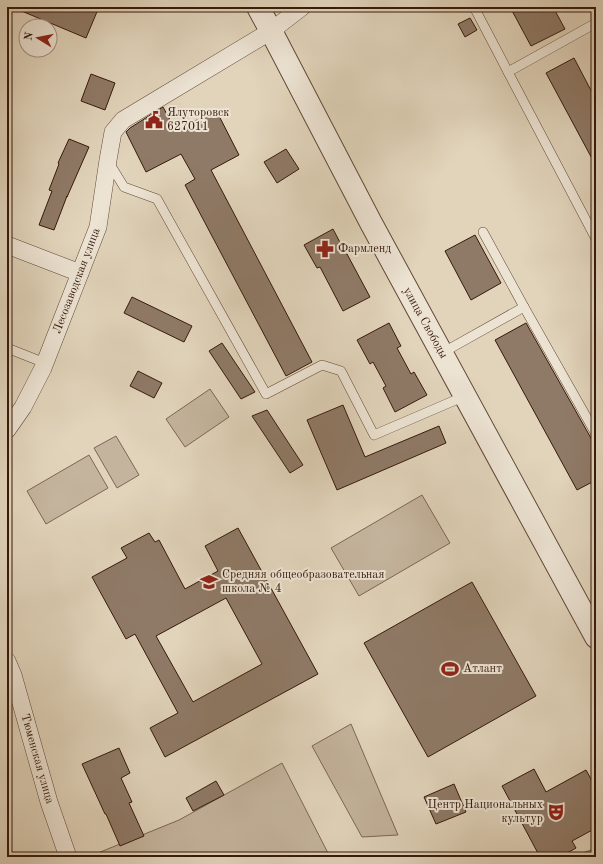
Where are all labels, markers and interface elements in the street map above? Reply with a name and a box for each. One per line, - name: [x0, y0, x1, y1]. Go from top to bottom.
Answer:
- north arrow: [18, 18, 58, 58]
- text: N: [23, 31, 36, 42]
- place label: Ялуторовск 627011: [167, 107, 229, 133]
- public building icon: Ялуторовск 627011: [144, 110, 164, 130]
- street label: Лесозаводская улица: [51, 227, 103, 335]
- pharmacy icon: Фармленд: [315, 239, 335, 259]
- place label: Фармленд: [338, 243, 391, 255]
- street label: улица Свободы: [401, 285, 449, 361]
- place label: Средняя общеобразовательная школа № 4: [222, 569, 384, 595]
- school or university icon: Средняя общеобразовательная школа № 4: [199, 572, 219, 592]
- sports icon: Атлант: [440, 659, 460, 679]
- place label: Атлант: [463, 663, 502, 675]
- street label: Тюменская улица: [18, 713, 56, 805]
- place label: Центр Национальных культур: [427, 799, 543, 825]
- theatre icon: Центр Национальных культур: [546, 802, 566, 822]

